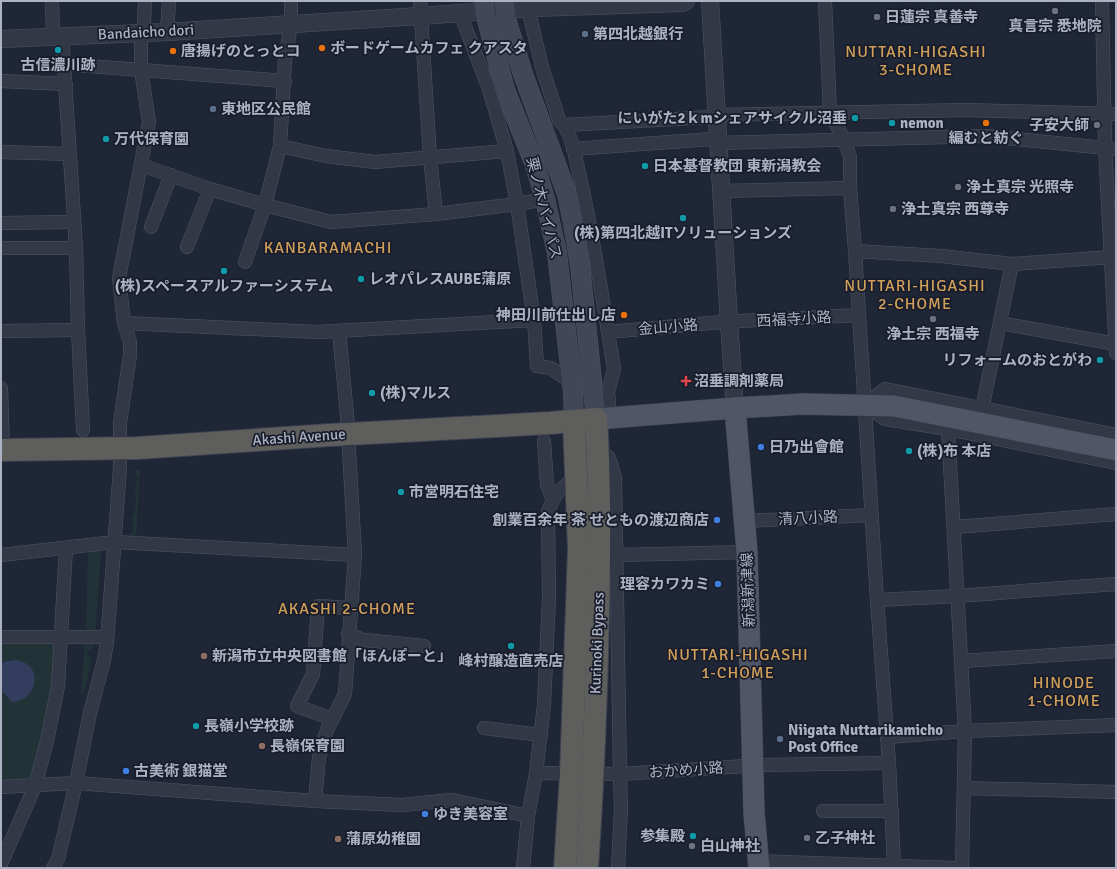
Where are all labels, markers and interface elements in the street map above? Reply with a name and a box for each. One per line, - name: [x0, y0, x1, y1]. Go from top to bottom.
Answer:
- marker: 真言宗 悉地院: [1050, 6, 1060, 16]
- place label: 日蓮宗 真善寺: [885, 8, 978, 26]
- marker: 日蓮宗 真善寺: [872, 12, 882, 22]
- place label: 真言宗 悉地院: [1008, 17, 1102, 35]
- street label: Bandaicho dori: [97, 20, 195, 44]
- place label: 第四北越銀行: [593, 25, 683, 43]
- marker: 第四北越銀行: [580, 29, 590, 39]
- place label: ボードゲームカフェ クアスタ: [330, 39, 528, 57]
- place label: 唐揚げのとっとコ: [181, 42, 301, 60]
- district label: NUTTARI-HIGASHI 3-CHOME: [845, 42, 987, 80]
- marker: ボードゲームカフェ クアスタ: [317, 43, 327, 53]
- marker: 古信濃川跡: [53, 45, 63, 55]
- marker: 唐揚げのとっとコ: [168, 46, 178, 56]
- place label: 古信濃川跡: [20, 56, 96, 74]
- place label: 東地区公民館: [221, 100, 311, 118]
- marker: 東地区公民館: [208, 104, 218, 114]
- place label: にいがた2ｋmシェアサイクル沼垂: [618, 109, 847, 127]
- marker: にいがた2ｋmシェアサイクル沼垂: [850, 113, 860, 123]
- place label: nemon: [900, 114, 944, 132]
- place label: 子安大師: [1029, 116, 1089, 134]
- marker: nemon: [887, 118, 897, 128]
- marker: 編むと紡ぐ: [981, 118, 991, 128]
- marker: 子安大師: [1092, 120, 1102, 130]
- place label: 編むと紡ぐ: [948, 129, 1024, 147]
- place label: 万代保育園: [114, 130, 189, 148]
- marker: 万代保育園: [101, 134, 111, 144]
- street label: 栗ノ木バイパス: [523, 155, 565, 261]
- place label: 日本基督教団 東新潟教会: [653, 157, 821, 175]
- marker: 日本基督教団 東新潟教会: [640, 161, 650, 171]
- place label: 浄土真宗 光照寺: [966, 178, 1074, 196]
- marker: 浄土真宗 光照寺: [953, 182, 963, 192]
- place label: 浄土真宗 西尊寺: [901, 200, 1009, 218]
- marker: 浄土真宗 西尊寺: [888, 204, 898, 214]
- marker: (株)第四北越ITソリューションズ: [678, 213, 688, 223]
- place label: (株)第四北越ITソリューションズ: [574, 224, 792, 242]
- district label: KANBARAMACHI: [264, 238, 392, 258]
- marker: (株)スペースアルファーシステム: [219, 266, 229, 276]
- place label: レオパレスAUBE蒲原: [369, 270, 511, 288]
- marker: レオパレスAUBE蒲原: [356, 274, 366, 284]
- district label: NUTTARI-HIGASHI 2-CHOME: [844, 276, 986, 314]
- place label: (株)スペースアルファーシステム: [115, 277, 333, 295]
- place label: 神田川前仕出し店: [495, 306, 616, 324]
- street label: 西福寺小路: [756, 308, 832, 330]
- marker: 神田川前仕出し店: [619, 310, 629, 320]
- marker: 浄土宗 西福寺: [928, 314, 938, 324]
- street label: 金山小路: [637, 315, 699, 339]
- place label: 浄土宗 西福寺: [886, 325, 980, 343]
- place label: リフォームのおとがわ: [942, 351, 1092, 369]
- marker: リフォームのおとがわ: [1095, 355, 1105, 365]
- place label: 沼垂調剤薬局: [694, 372, 784, 390]
- marker: 沼垂調剤薬局: [681, 376, 691, 386]
- place label: (株)マルス: [380, 384, 451, 402]
- marker: (株)マルス: [367, 388, 377, 398]
- street label: Akashi Avenue: [252, 425, 346, 449]
- place label: 日乃出會館: [769, 438, 844, 456]
- marker: 日乃出會館: [756, 442, 766, 452]
- place label: (株)布 本店: [917, 442, 992, 460]
- marker: (株)布 本店: [904, 446, 914, 456]
- place label: 市営明石住宅: [409, 483, 499, 501]
- marker: 市営明石住宅: [396, 487, 406, 497]
- street label: 清八小路: [778, 507, 838, 529]
- place label: 創業百余年 茶 せともの渡辺商店: [492, 511, 709, 529]
- marker: 創業百余年 茶 せともの渡辺商店: [712, 515, 722, 525]
- street label: 新潟新津線: [738, 552, 758, 628]
- place label: 理容カワカミ: [620, 575, 710, 593]
- marker: 理容カワカミ: [713, 579, 723, 589]
- street label: Kurinoki Bypass: [586, 591, 608, 694]
- district label: AKASHI 2-CHOME: [278, 599, 416, 619]
- marker: 峰村醸造直売店: [506, 641, 516, 651]
- district label: NUTTARI-HIGASHI 1-CHOME: [667, 645, 809, 683]
- place label: 新潟市立中央図書館「ほんぽーと」: [212, 647, 452, 665]
- marker: 新潟市立中央図書館「ほんぽーと」: [199, 651, 209, 661]
- place label: 峰村醸造直売店: [458, 652, 564, 670]
- district label: HINODE 1-CHOME: [1027, 673, 1101, 711]
- place label: 長嶺小学校跡: [204, 717, 294, 735]
- marker: 長嶺小学校跡: [191, 721, 201, 731]
- place label: Niigata Nuttarikamicho Post Office: [788, 721, 943, 756]
- marker: Niigata Nuttarikamicho Post Office: [775, 734, 785, 744]
- place label: 長嶺保育園: [270, 737, 345, 755]
- marker: 長嶺保育園: [257, 741, 267, 751]
- street label: おかめ小路: [648, 758, 724, 782]
- place label: 古美術 銀猫堂: [134, 762, 227, 780]
- marker: 古美術 銀猫堂: [121, 766, 131, 776]
- place label: ゆき美容室: [433, 805, 508, 823]
- marker: ゆき美容室: [420, 809, 430, 819]
- place label: 参集殿: [640, 827, 685, 845]
- place label: 乙子神社: [815, 829, 875, 847]
- place label: 蒲原幼稚園: [346, 830, 421, 848]
- marker: 参集殿: [688, 831, 698, 841]
- marker: 乙子神社: [802, 833, 812, 843]
- marker: 蒲原幼稚園: [333, 834, 343, 844]
- place label: 白山神社: [700, 837, 760, 855]
- marker: 白山神社: [687, 841, 697, 851]

